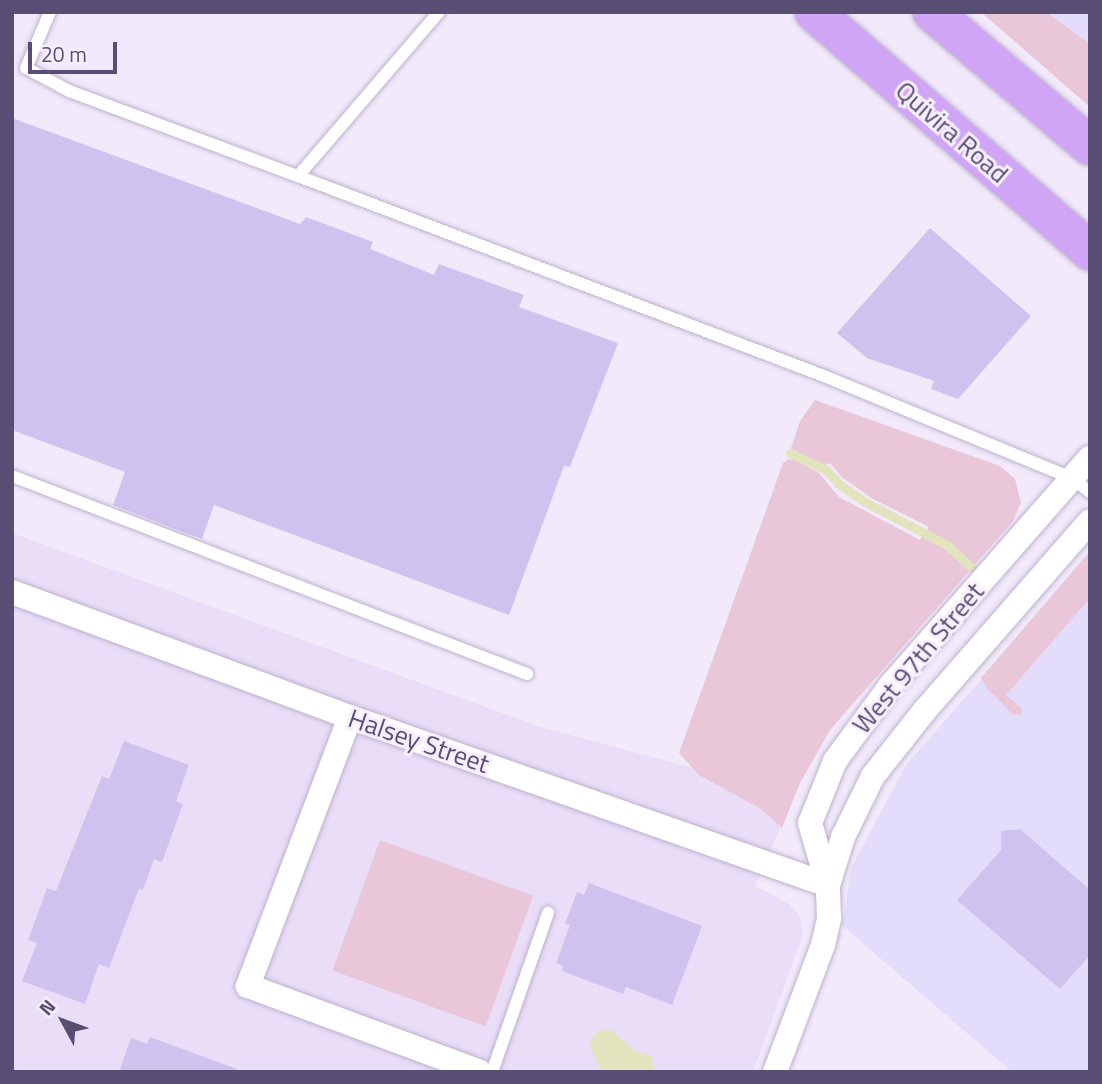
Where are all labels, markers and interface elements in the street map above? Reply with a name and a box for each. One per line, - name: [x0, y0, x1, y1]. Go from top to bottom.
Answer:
- scale bar: [32, 28, 121, 72]
- text: 20 m: [41, 38, 87, 70]
- street label: Quivira Road: [889, 75, 1015, 189]
- street label: West 97th Street: [846, 576, 990, 740]
- street label: Halsey Street: [344, 702, 494, 780]
- north arrow: [28, 986, 98, 1056]
- text: N: [32, 992, 62, 1021]

